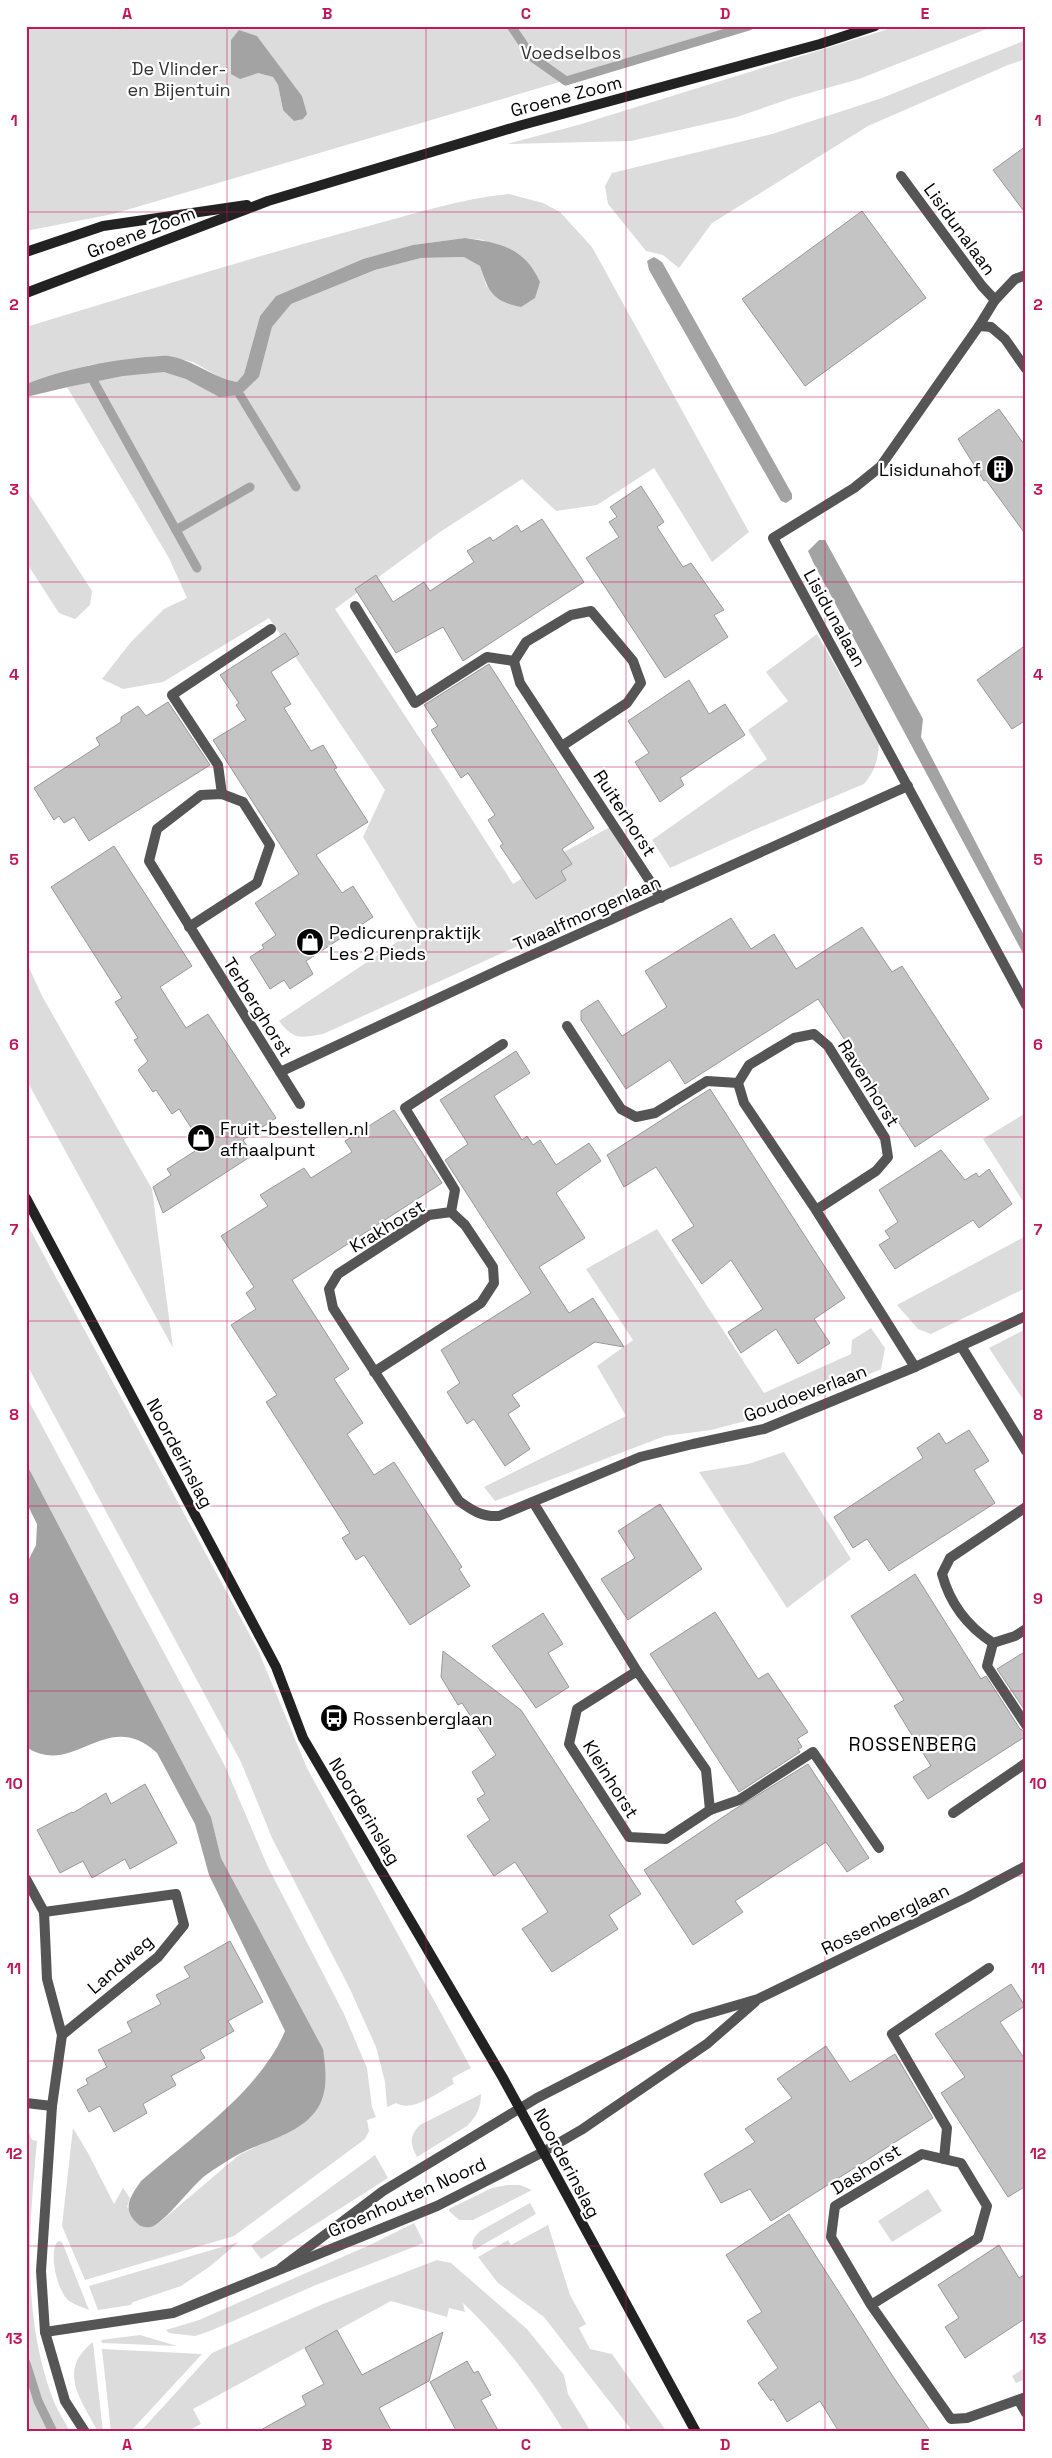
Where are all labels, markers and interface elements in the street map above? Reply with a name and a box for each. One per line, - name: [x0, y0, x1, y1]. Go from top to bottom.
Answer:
- text: A: [122, 3, 132, 24]
- text: B: [322, 3, 332, 24]
- text: C: [521, 3, 531, 24]
- text: D: [720, 3, 730, 24]
- text: E: [921, 3, 930, 24]
- park label: Voedselbos: [521, 41, 621, 64]
- park label: De Vlinder- en Bijentuin: [127, 57, 231, 101]
- street label: Groene Zoom: [508, 70, 624, 122]
- text: 1: [10, 110, 18, 131]
- text: 1: [1034, 110, 1042, 131]
- street label: Lisidunalaan: [919, 178, 1001, 280]
- street label: Groene Zoom: [84, 201, 198, 263]
- text: 2: [9, 294, 19, 315]
- text: 2: [1033, 294, 1043, 315]
- building icon: Lisidunahof: [985, 454, 1015, 484]
- place label: Lisidunahof: [879, 458, 981, 481]
- text: 3: [9, 479, 19, 500]
- text: 3: [1033, 479, 1043, 500]
- street label: Lisidunalaan: [799, 565, 871, 671]
- text: 4: [9, 664, 19, 685]
- text: 4: [1033, 664, 1043, 685]
- street label: Ruiterhorst: [589, 765, 661, 861]
- text: 5: [9, 849, 19, 870]
- text: 5: [1033, 849, 1043, 870]
- street label: Twaalfmorgenlaan: [510, 870, 664, 956]
- place label: Pedicurenpraktijk Les 2 Pieds: [329, 921, 481, 965]
- shop icon: Pedicurenpraktijk Les 2 Pieds: [295, 927, 325, 957]
- street label: Terberghorst: [218, 953, 298, 1061]
- text: 6: [9, 1034, 19, 1055]
- text: 6: [1033, 1034, 1043, 1055]
- street label: Ravenhorst: [833, 1035, 905, 1131]
- place label: Fruit-bestellen.nl afhaalpunt: [220, 1117, 369, 1161]
- shop icon: Fruit-bestellen.nl afhaalpunt: [186, 1123, 216, 1153]
- street label: Krakhorst: [345, 1195, 429, 1257]
- text: 7: [10, 1219, 19, 1240]
- text: 7: [1034, 1219, 1043, 1240]
- street label: Goudoeverlaan: [740, 1359, 870, 1427]
- street label: Noorderinslag: [142, 1394, 218, 1512]
- text: 8: [9, 1404, 19, 1425]
- text: 8: [1033, 1404, 1043, 1425]
- text: 9: [9, 1588, 19, 1609]
- text: 9: [1033, 1588, 1043, 1609]
- bus stop icon: Rossenberglaan: [319, 1703, 349, 1733]
- place label: Rossenberglaan: [353, 1707, 493, 1730]
- district label: ROSSENBERG: [848, 1732, 978, 1757]
- street label: Kleinhorst: [578, 1736, 644, 1822]
- street label: Noorderinslag: [324, 1753, 406, 1869]
- text: 10: [5, 1773, 23, 1794]
- text: 10: [1029, 1773, 1047, 1794]
- street label: Rossenberglaan: [817, 1878, 953, 1960]
- street label: Landweg: [83, 1929, 157, 1999]
- text: 11: [7, 1958, 21, 1979]
- text: 11: [1031, 1958, 1045, 1979]
- street label: Noorderinslag: [529, 2104, 605, 2222]
- street label: Dashorst: [827, 2139, 905, 2199]
- text: 12: [6, 2143, 22, 2164]
- text: 12: [1030, 2143, 1046, 2164]
- street label: Groenhouten Noord: [324, 2152, 490, 2242]
- text: 13: [6, 2328, 23, 2349]
- text: 13: [1030, 2328, 1047, 2349]
- text: A: [122, 2434, 132, 2455]
- text: B: [322, 2434, 332, 2455]
- text: C: [521, 2434, 531, 2455]
- text: D: [720, 2434, 730, 2455]
- text: E: [921, 2434, 930, 2455]

